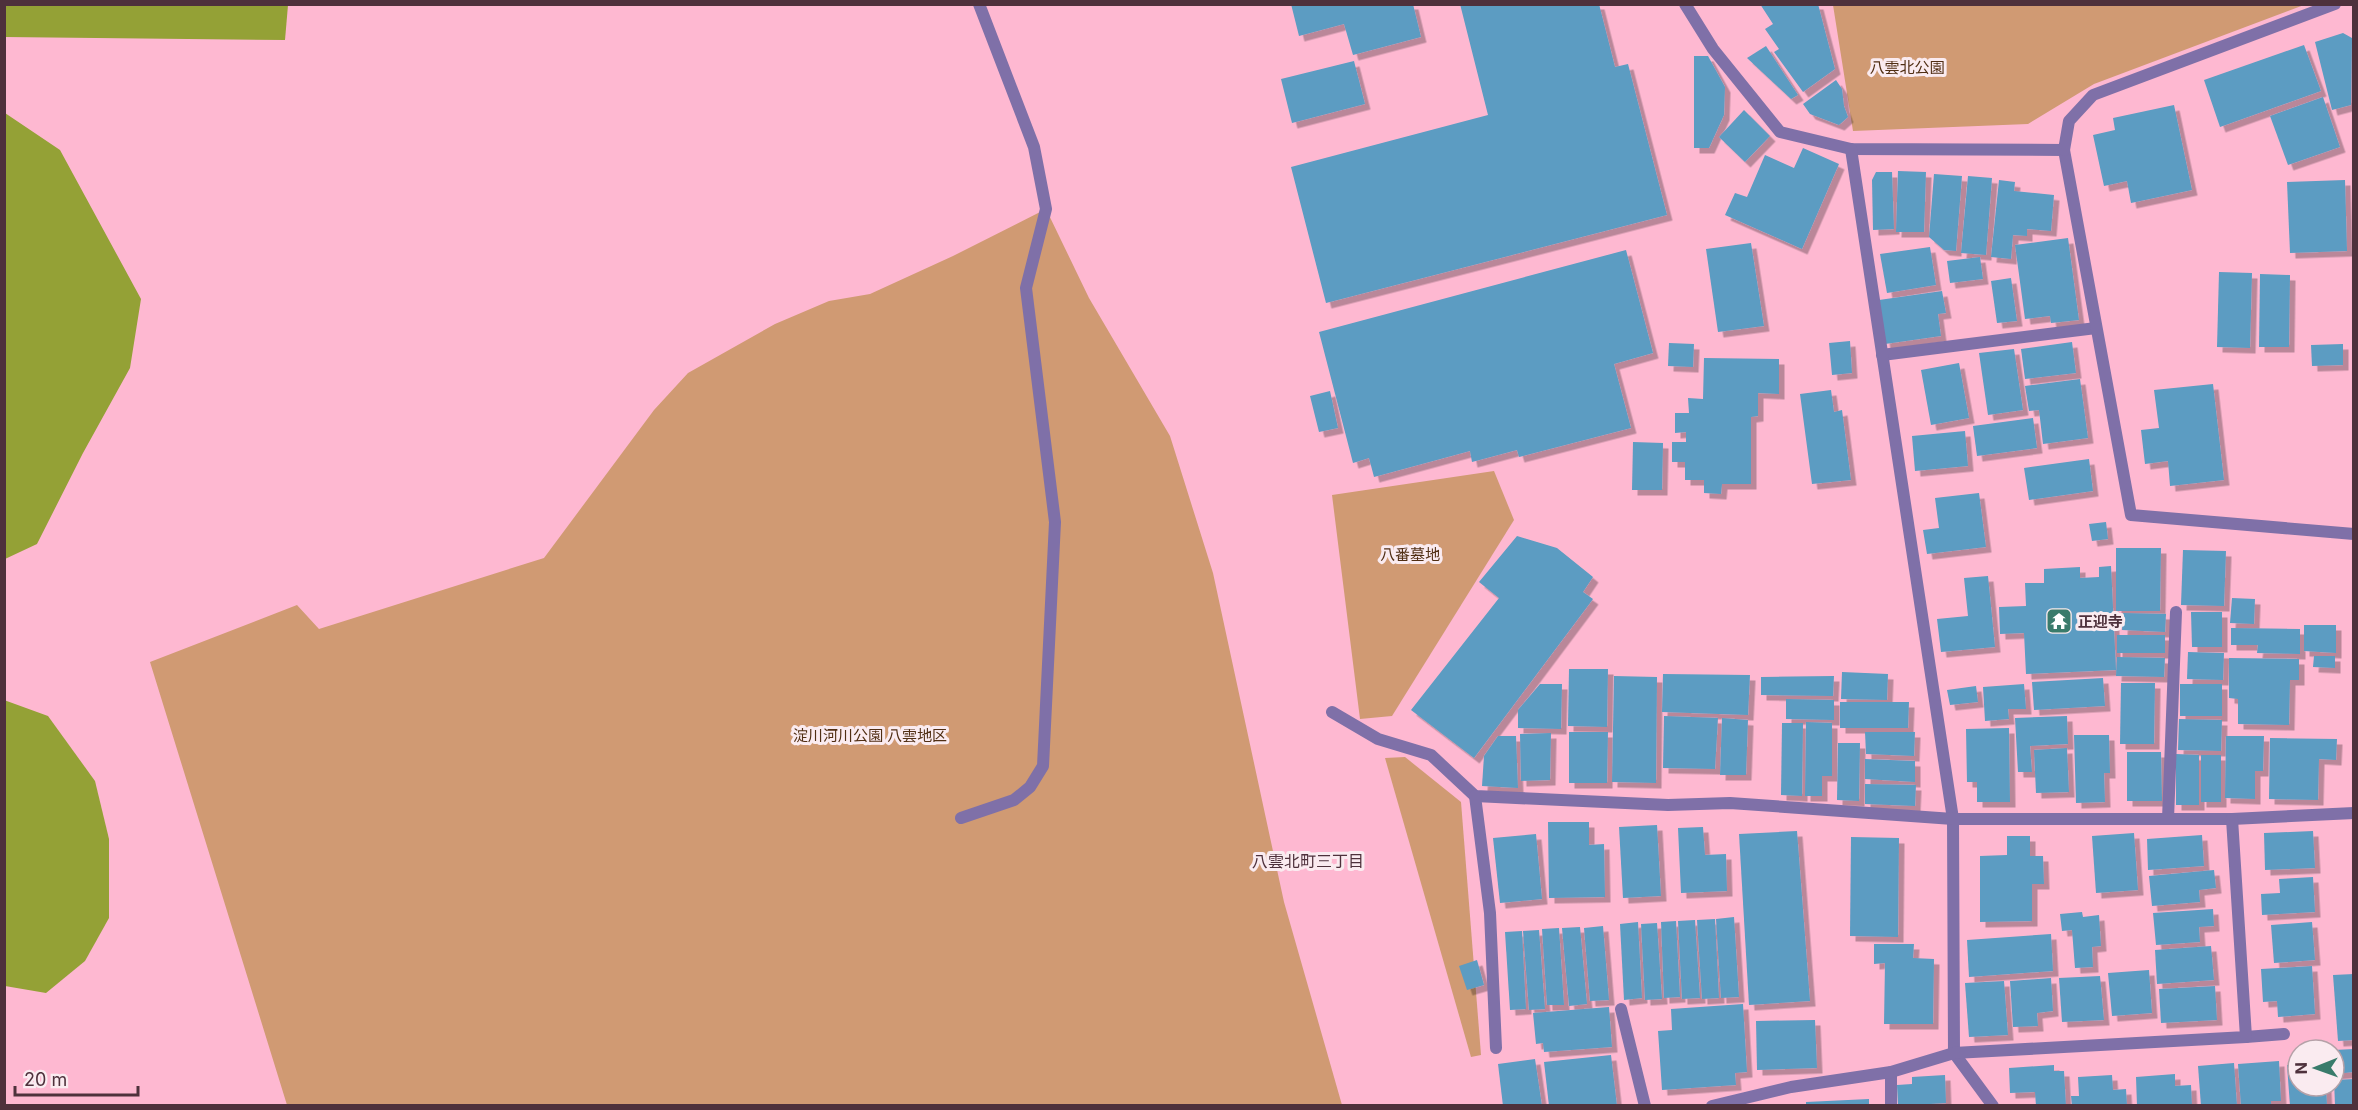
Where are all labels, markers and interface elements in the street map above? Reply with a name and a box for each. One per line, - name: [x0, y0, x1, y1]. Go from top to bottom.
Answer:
- park label: 八雲北公園: [1869, 58, 1945, 77]
- park label: 八番墓地: [1380, 545, 1440, 564]
- temple icon: 正迎寺: [2044, 606, 2074, 636]
- place label: 正迎寺: [2078, 612, 2123, 631]
- park label: 淀川河川公園 八雲地区: [793, 726, 947, 745]
- district label: 八雲北町三丁目: [1252, 851, 1364, 871]
- north arrow: [2286, 1038, 2346, 1098]
- scale bar: [15, 1059, 138, 1097]
- text: N: [2291, 1062, 2311, 1075]
- text: 20 m: [24, 1069, 67, 1090]

